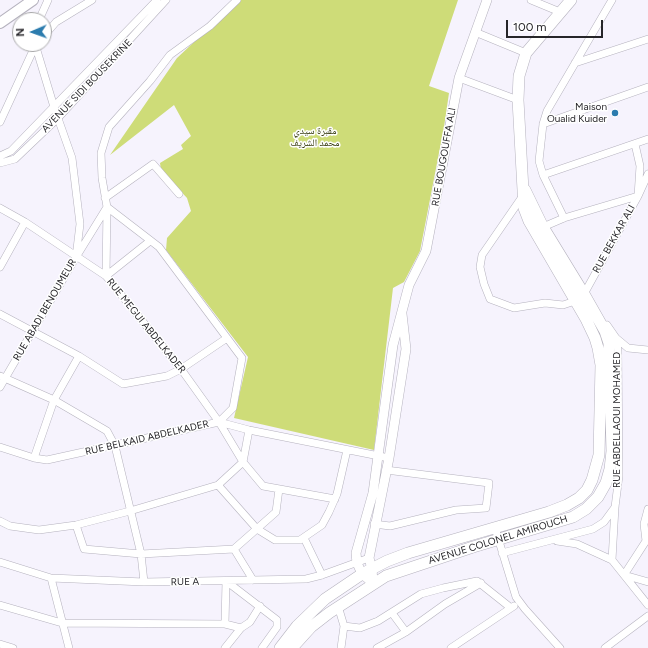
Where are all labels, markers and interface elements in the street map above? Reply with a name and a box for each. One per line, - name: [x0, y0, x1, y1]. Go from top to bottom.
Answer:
- north arrow: [12, 12, 52, 52]
- scale bar: [508, 12, 605, 38]
- text: 100 m: [513, 20, 547, 34]
- text: N: [14, 28, 27, 37]
- street label: AVENUE SIDI BOUSEKRINE: [39, 37, 135, 135]
- place label: Maison Oualid Kuider: [547, 101, 607, 124]
- street label: RUE BOUGOUFFA ALI: [429, 107, 459, 207]
- marker: Maison Oualid Kuider: [610, 108, 620, 118]
- park label: مقبرة سيدي محمد الشريف: [290, 125, 340, 148]
- street label: RUE BEKKAR ALI: [590, 203, 638, 275]
- street label: RUE ABADI BENOUMEUR: [11, 257, 79, 363]
- street label: RUE MEGUI ABDELKADER: [104, 276, 188, 376]
- street label: RUE ABDELLAOUI MOHAMED: [611, 352, 623, 488]
- street label: RUE BELKAID ABDELKADER: [84, 418, 210, 458]
- street label: AVENUE COLONEL AMIROUCH: [427, 513, 569, 567]
- street label: RUE A: [171, 576, 199, 588]

